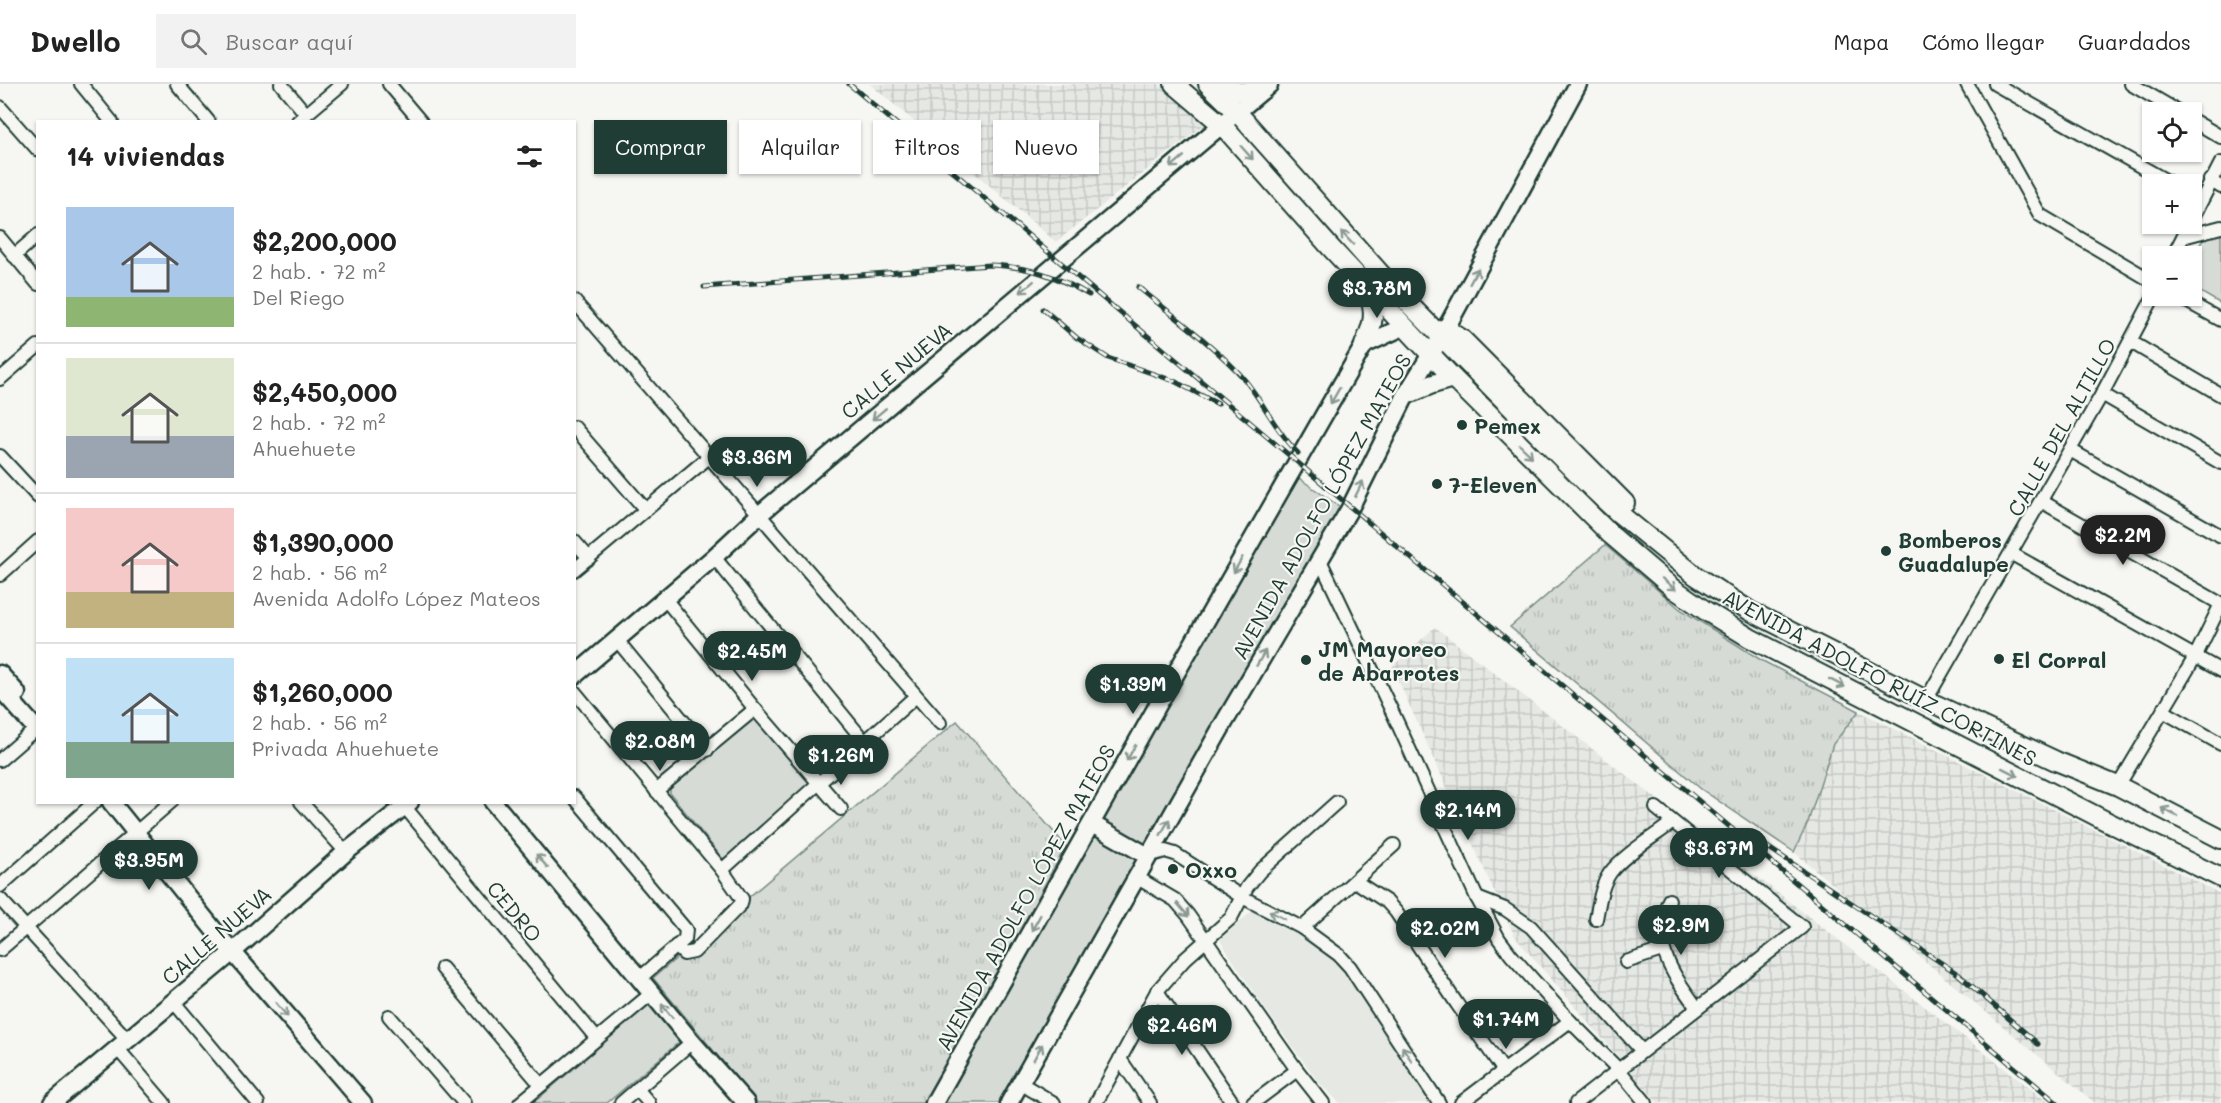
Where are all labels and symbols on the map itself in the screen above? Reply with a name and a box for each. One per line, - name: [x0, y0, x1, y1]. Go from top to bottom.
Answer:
- one-way arrow: [1240, 145, 1254, 160]
- one-way arrow: [1169, 156, 1185, 169]
- one-way arrow: [1340, 230, 1354, 245]
- pin: $3.78M: [1328, 268, 1426, 319]
- one-way arrow: [1469, 268, 1480, 286]
- one-way arrow: [1019, 281, 1035, 294]
- street label: CALLE NUEVA: [835, 316, 957, 424]
- street label: CALLE DEL ALTILLO: [2001, 333, 2121, 521]
- street label: AVENIDA ADOLFO LÓPEZ MATEOS: [1225, 348, 1417, 664]
- one-way arrow: [1328, 387, 1340, 404]
- one-way arrow: [871, 408, 887, 421]
- place label: Pemex: [1474, 412, 1541, 439]
- marker: Pemex: [1455, 418, 1469, 432]
- pin: $3.36M: [708, 437, 806, 488]
- one-way arrow: [1519, 444, 1534, 459]
- place label: 7-Eleven: [1449, 471, 1537, 498]
- marker: 7-Eleven: [1430, 477, 1444, 491]
- one-way arrow: [1353, 481, 1365, 499]
- pin: $2.2M: [2081, 515, 2165, 566]
- place label: Bomberos Guadalupe: [1898, 526, 2009, 577]
- marker: Bomberos Guadalupe: [1879, 544, 1893, 558]
- one-way arrow: [1231, 556, 1243, 573]
- one-way arrow: [1660, 578, 1676, 591]
- street label: AVENIDA ADOLFO RUÍZ CORTINES: [1718, 582, 2042, 772]
- pin: $2.45M: [703, 631, 801, 682]
- place label: JM Mayoreo de Abarrotes: [1318, 635, 1459, 686]
- place label: El Corral: [2011, 646, 2106, 673]
- one-way arrow: [1255, 650, 1267, 667]
- marker: El Corral: [1992, 652, 2006, 666]
- marker: JM Mayoreo de Abarrotes: [1299, 653, 1313, 667]
- pin: $1.39M: [1084, 664, 1182, 715]
- one-way arrow: [1827, 678, 1845, 689]
- pin: $2.08M: [611, 721, 709, 772]
- pin: $1.26M: [792, 735, 890, 786]
- street label: AVENIDA ADOLFO LÓPEZ MATEOS: [929, 739, 1121, 1055]
- one-way arrow: [1125, 744, 1137, 761]
- one-way arrow: [2001, 766, 2018, 778]
- pin: $2.14M: [1419, 790, 1517, 841]
- one-way arrow: [2161, 806, 2178, 818]
- one-way arrow: [1159, 819, 1171, 836]
- pin: $3.67M: [1670, 828, 1768, 879]
- pin: $3.95M: [100, 840, 198, 891]
- one-way arrow: [535, 853, 548, 869]
- place label: Oxxo: [1185, 856, 1237, 883]
- marker: Oxxo: [1166, 862, 1180, 876]
- street label: CEDRO: [482, 875, 548, 947]
- street label: CALLE NUEVA: [156, 880, 276, 990]
- one-way arrow: [1177, 902, 1190, 918]
- pin: $2.9M: [1639, 905, 1723, 956]
- pin: $2.02M: [1396, 908, 1494, 959]
- one-way arrow: [1268, 909, 1286, 920]
- one-way arrow: [1030, 914, 1042, 931]
- pin: $1.74M: [1457, 999, 1555, 1050]
- one-way arrow: [275, 1002, 289, 1017]
- one-way arrow: [660, 1003, 673, 1019]
- pin: $2.46M: [1133, 1005, 1231, 1056]
- one-way arrow: [1032, 1044, 1044, 1061]
- one-way arrow: [1401, 1046, 1413, 1063]

